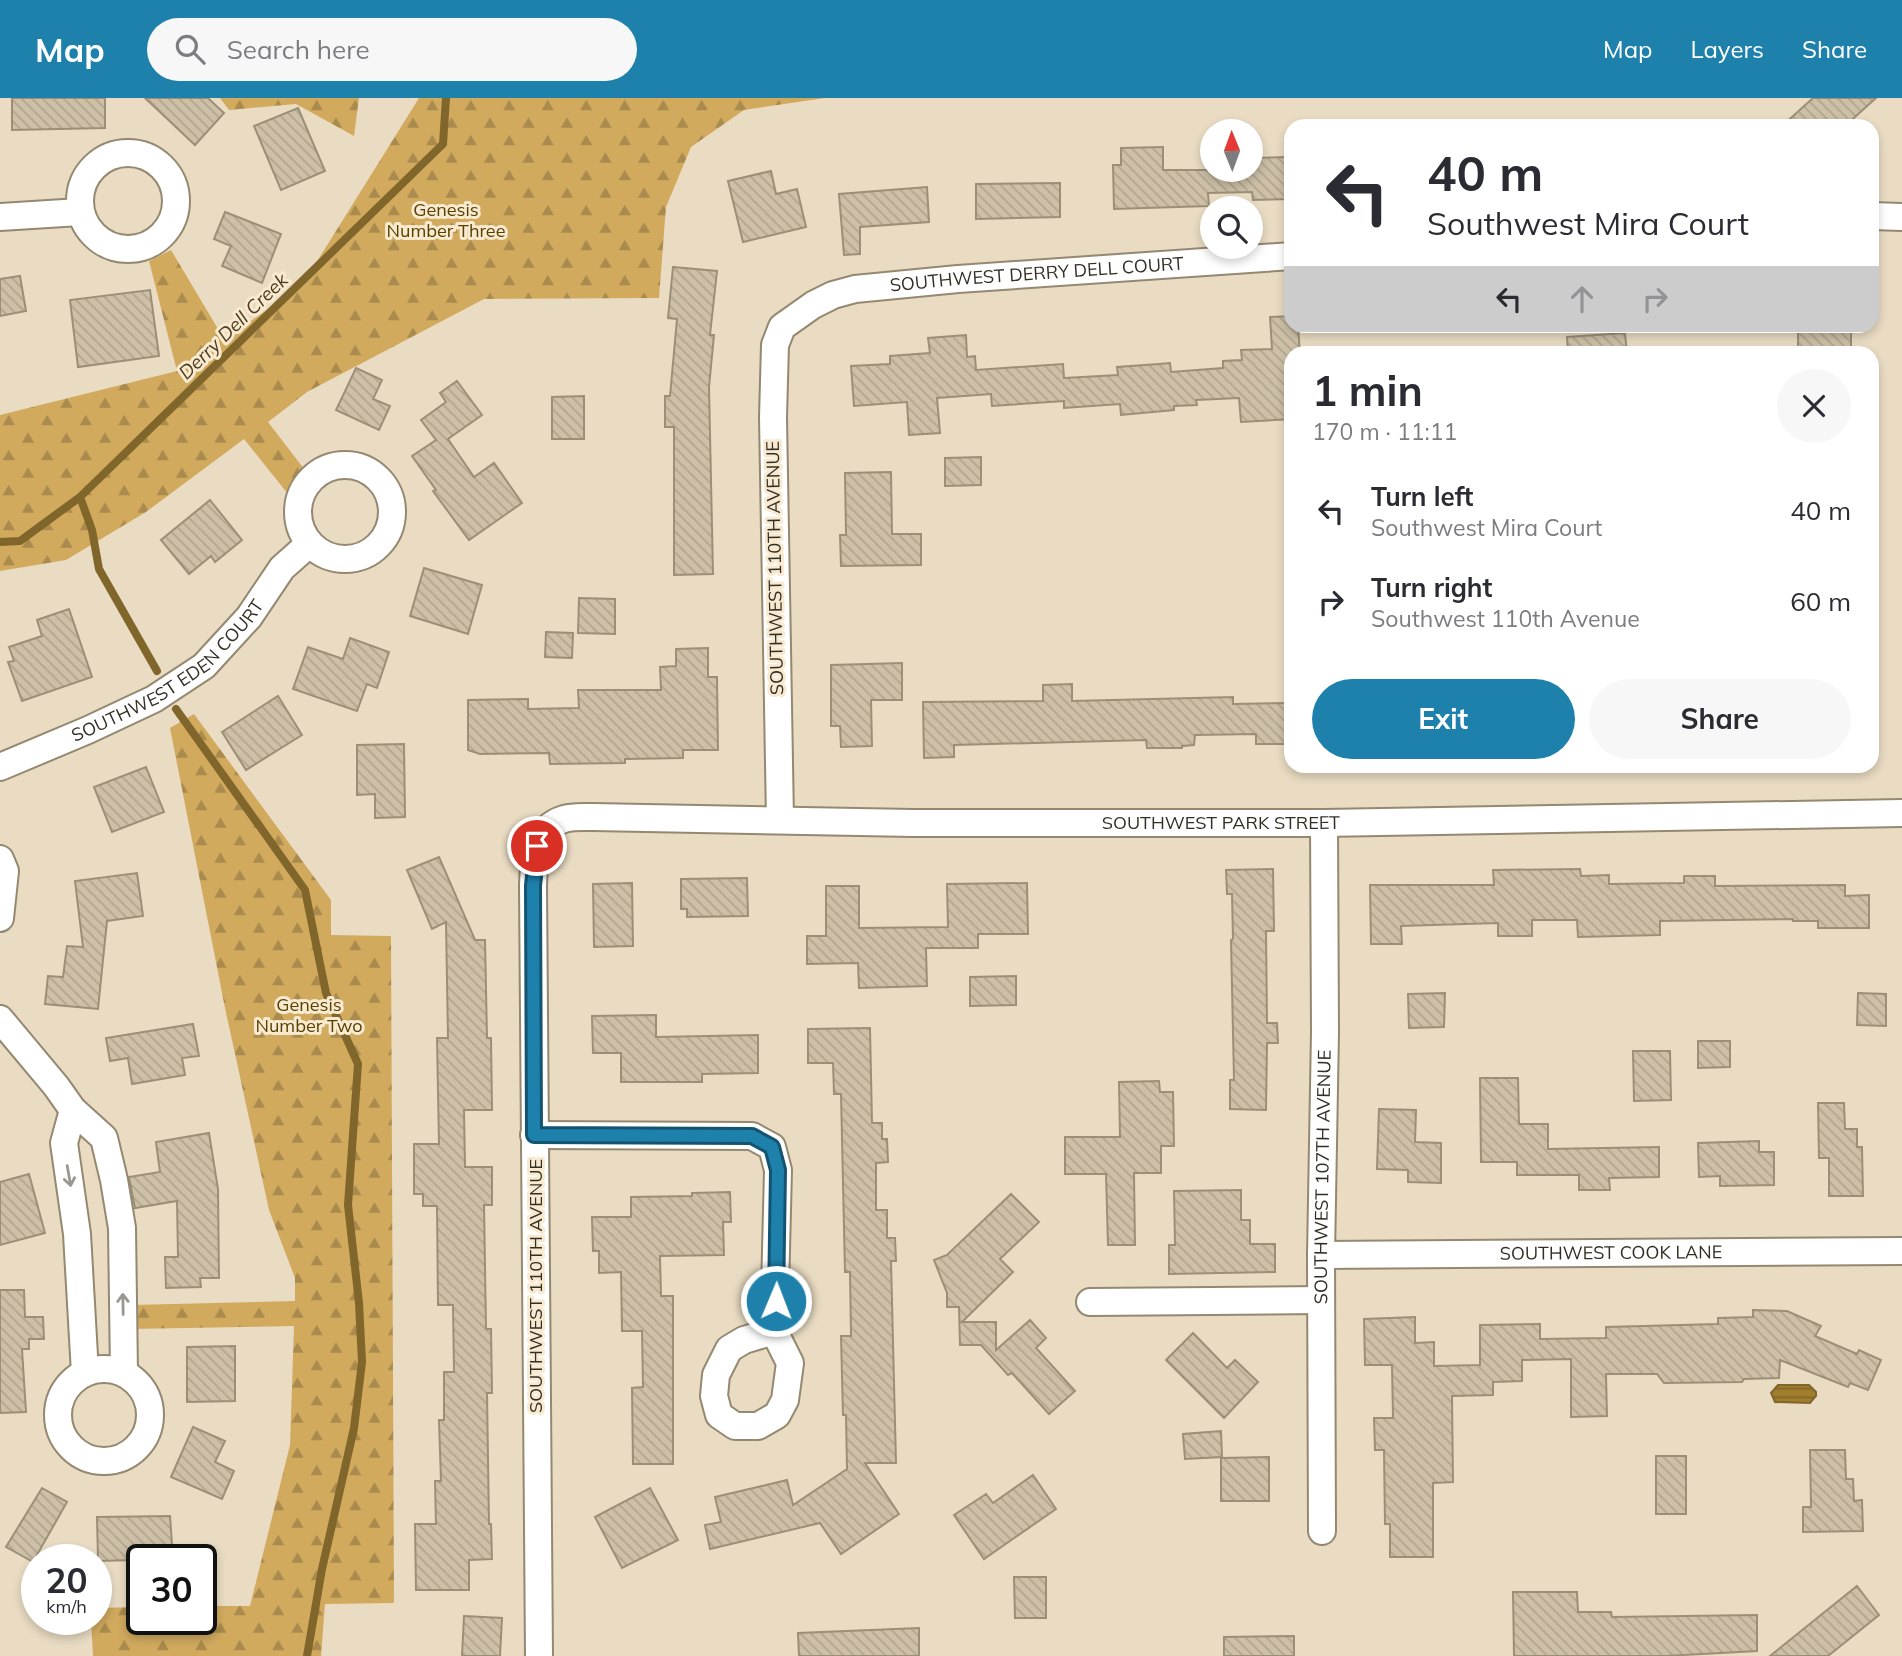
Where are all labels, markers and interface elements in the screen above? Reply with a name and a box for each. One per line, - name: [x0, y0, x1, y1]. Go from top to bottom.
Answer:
- search box: [147, 18, 637, 81]
- text: Map: [35, 29, 105, 70]
- icon: search: [171, 30, 209, 68]
- text: Search here: [227, 33, 370, 66]
- text: Map: [1603, 34, 1652, 64]
- text: Layers: [1690, 34, 1764, 64]
- text: Share: [1802, 34, 1867, 64]
- north arrow: [1200, 119, 1264, 182]
- map controls: [1200, 119, 1263, 259]
- text: 40 m: [1427, 142, 1543, 203]
- icon: left: [1312, 147, 1403, 238]
- button: search: [1200, 196, 1263, 259]
- park label: Genesis Number Three: [387, 198, 505, 242]
- text: Southwest Mira Court: [1427, 203, 1749, 243]
- street label: SOUTHWEST DERRY DELL COURT: [889, 251, 1185, 297]
- water label: Derry Dell Creek: [173, 267, 294, 384]
- icon: left: [1490, 280, 1528, 318]
- icon: ahead: [1563, 280, 1601, 318]
- icon: right: [1636, 280, 1674, 318]
- text: 1 min: [1312, 364, 1423, 417]
- button: close: [1777, 369, 1851, 443]
- text: 170 m · 11:11: [1312, 417, 1457, 446]
- street label: SOUTHWEST 110TH AVENUE: [761, 441, 788, 695]
- text: Turn left: [1371, 480, 1473, 513]
- icon: left: [1312, 492, 1350, 530]
- text: 40 m: [1790, 494, 1851, 527]
- text: Southwest Mira Court: [1371, 513, 1602, 542]
- text: Turn right: [1371, 571, 1492, 604]
- icon: right: [1312, 583, 1350, 621]
- text: 60 m: [1790, 585, 1851, 618]
- street label: SOUTHWEST EDEN COURT: [68, 595, 269, 747]
- text: Southwest 110th Avenue: [1371, 604, 1640, 633]
- button: Exit: [1312, 679, 1575, 759]
- button: Share: [1589, 679, 1851, 759]
- street label: SOUTHWEST PARK STREET: [1102, 811, 1340, 834]
- pin: [507, 816, 567, 876]
- icon: arrive: [518, 827, 556, 865]
- park label: Genesis Number Two: [256, 993, 362, 1037]
- street label: SOUTHWEST 107TH AVENUE: [1309, 1050, 1336, 1304]
- street label: SOUTHWEST 110TH AVENUE: [524, 1159, 547, 1413]
- one-way arrow: [63, 1164, 76, 1187]
- street label: SOUTHWEST COOK LANE: [1500, 1240, 1722, 1265]
- position arrow: [739, 1264, 813, 1338]
- one-way arrow: [116, 1293, 129, 1316]
- speed limit sign: 30: [126, 1544, 217, 1635]
- text: 20: [45, 1558, 88, 1602]
- text: km/h: [46, 1595, 87, 1618]

